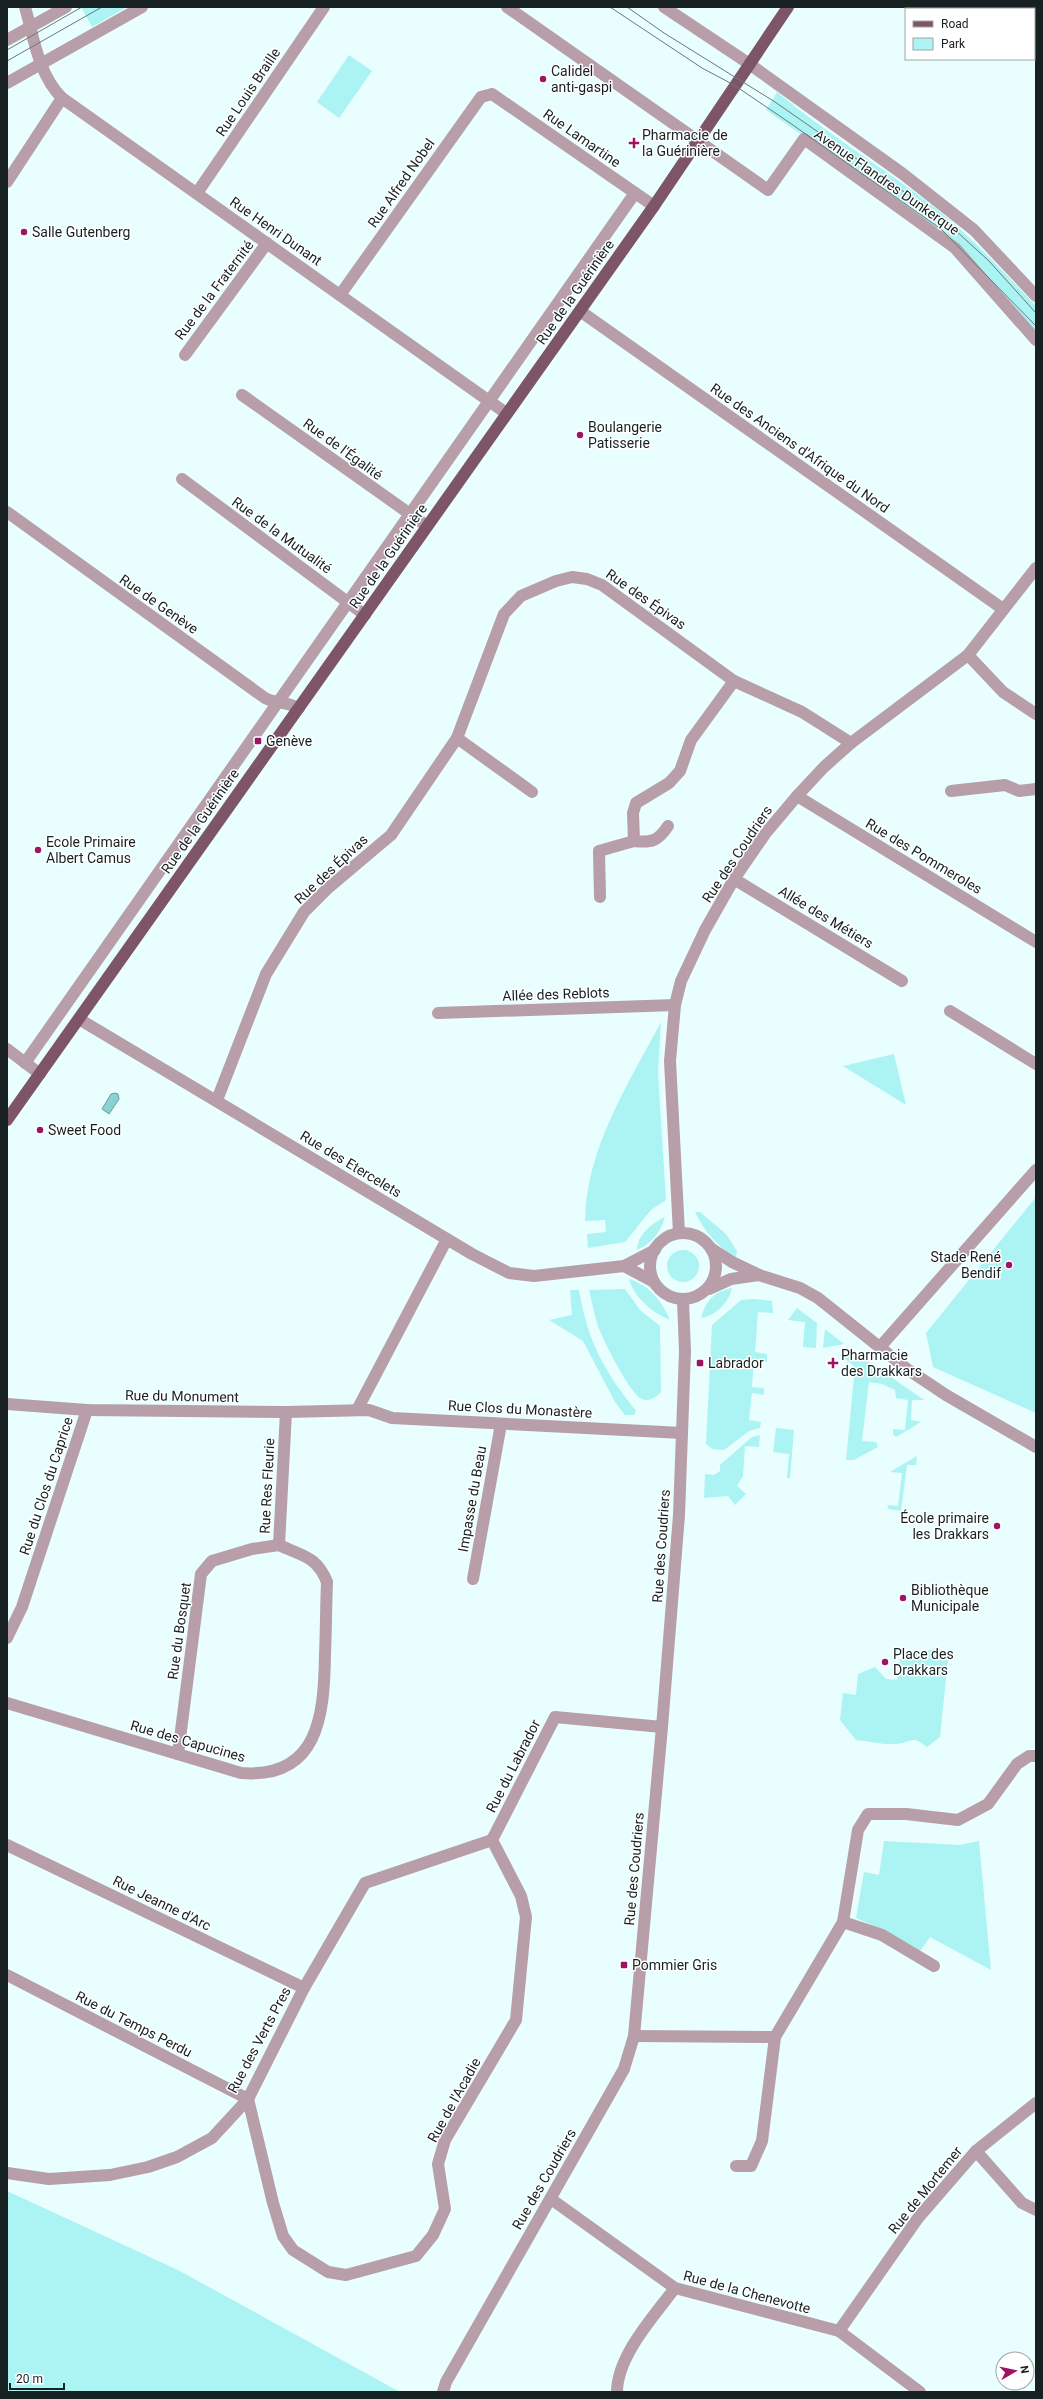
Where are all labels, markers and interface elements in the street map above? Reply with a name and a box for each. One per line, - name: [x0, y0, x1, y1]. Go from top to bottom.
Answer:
- legend: [905, 8, 1035, 60]
- text: Road: [941, 17, 969, 31]
- text: Park: [941, 37, 966, 51]
- street label: Rue Louis Braille: [213, 45, 283, 139]
- place label: Calidel anti-gaspi: [551, 63, 612, 95]
- marker: Calidel anti-gaspi: [538, 74, 548, 84]
- street label: Rue Lamartine: [540, 105, 624, 171]
- street label: Avenue Flandres Dunkerque: [812, 126, 962, 238]
- place label: Pharmacie de la Guérinière: [642, 127, 728, 159]
- street label: Rue Alfred Nobel: [364, 136, 438, 230]
- marker: Pharmacie de la Guérinière: [629, 138, 639, 148]
- street label: Rue Henri Dunant: [227, 193, 325, 269]
- place label: Salle Gutenberg: [32, 224, 130, 240]
- marker: Salle Gutenberg: [19, 227, 29, 237]
- street label: Rue de la Fraternité: [171, 237, 257, 343]
- street label: Rue de la Guérinière: [533, 237, 617, 347]
- street label: Rue des Anciens d'Afrique du Nord: [708, 380, 892, 516]
- street label: Rue de l'Égalité: [300, 414, 386, 483]
- place label: Boulangerie Patisserie: [588, 419, 662, 451]
- marker: Boulangerie Patisserie: [575, 430, 585, 440]
- street label: Rue de la Mutualité: [229, 493, 335, 577]
- street label: Rue de la Guérinière: [346, 501, 430, 611]
- street label: Rue des Épivas: [603, 565, 690, 633]
- street label: Rue de Genève: [117, 571, 201, 637]
- place label: Genève: [266, 733, 312, 749]
- marker: Genève: [253, 736, 263, 746]
- street label: Rue de la Guérinière: [158, 766, 242, 876]
- street label: Rue des Coudriers: [699, 802, 775, 906]
- street label: Rue des Pommeroles: [863, 815, 985, 897]
- street label: Rue des Épivas: [290, 830, 371, 907]
- place label: Ecole Primaire Albert Camus: [46, 834, 136, 866]
- marker: Ecole Primaire Albert Camus: [33, 845, 43, 855]
- street label: Allée des Métiers: [776, 883, 876, 951]
- street label: Allée des Reblots: [502, 984, 610, 1004]
- place label: Sweet Food: [48, 1122, 121, 1138]
- marker: Sweet Food: [35, 1125, 45, 1135]
- street label: Rue des Etercelets: [297, 1127, 405, 1201]
- place label: Stade René Bendif: [930, 1249, 1001, 1281]
- marker: Stade René Bendif: [1004, 1260, 1014, 1270]
- place label: Pharmacie des Drakkars: [841, 1347, 922, 1379]
- place label: Labrador: [708, 1355, 764, 1371]
- marker: Labrador: [695, 1358, 705, 1368]
- marker: Pharmacie des Drakkars: [828, 1358, 838, 1368]
- street label: Rue du Monument: [125, 1387, 240, 1405]
- street label: Rue Clos du Monastère: [448, 1397, 592, 1421]
- street label: Rue du Clos du Caprice: [16, 1415, 76, 1557]
- street label: Rue Res Fleurie: [257, 1438, 277, 1534]
- street label: Impasse du Beau: [455, 1445, 489, 1553]
- street label: Rue des Coudriers: [649, 1489, 673, 1603]
- place label: École primaire les Drakkars: [900, 1509, 989, 1542]
- marker: École primaire les Drakkars: [992, 1521, 1002, 1531]
- street label: Rue du Bosquet: [164, 1581, 194, 1681]
- place label: Bibliothèque Municipale: [911, 1582, 989, 1614]
- marker: Bibliothèque Municipale: [898, 1593, 908, 1603]
- place label: Place des Drakkars: [893, 1646, 954, 1678]
- marker: Place des Drakkars: [880, 1657, 890, 1667]
- street label: Rue des Capucines: [129, 1717, 247, 1765]
- street label: Rue du Labrador: [483, 1717, 543, 1815]
- street label: Rue des Coudriers: [621, 1812, 647, 1926]
- street label: Rue Jeanne d'Arc: [110, 1872, 214, 1934]
- place label: Pommier Gris: [632, 1957, 717, 1973]
- marker: Pommier Gris: [619, 1960, 629, 1970]
- street label: Rue des Verts Pres: [224, 1984, 294, 2096]
- street label: Rue du Temps Perdu: [73, 1988, 195, 2060]
- street label: Rue de l'Acadie: [424, 2055, 484, 2145]
- street label: Rue des Coudriers: [509, 2126, 579, 2232]
- street label: Rue de Mortemer: [885, 2143, 965, 2237]
- street label: Rue de la Chenevotte: [682, 2267, 812, 2317]
- north arrow: [995, 2351, 1035, 2391]
- scale bar: [10, 2365, 64, 2391]
- text: N: [1017, 2365, 1031, 2375]
- text: 20 m: [16, 2372, 43, 2386]

